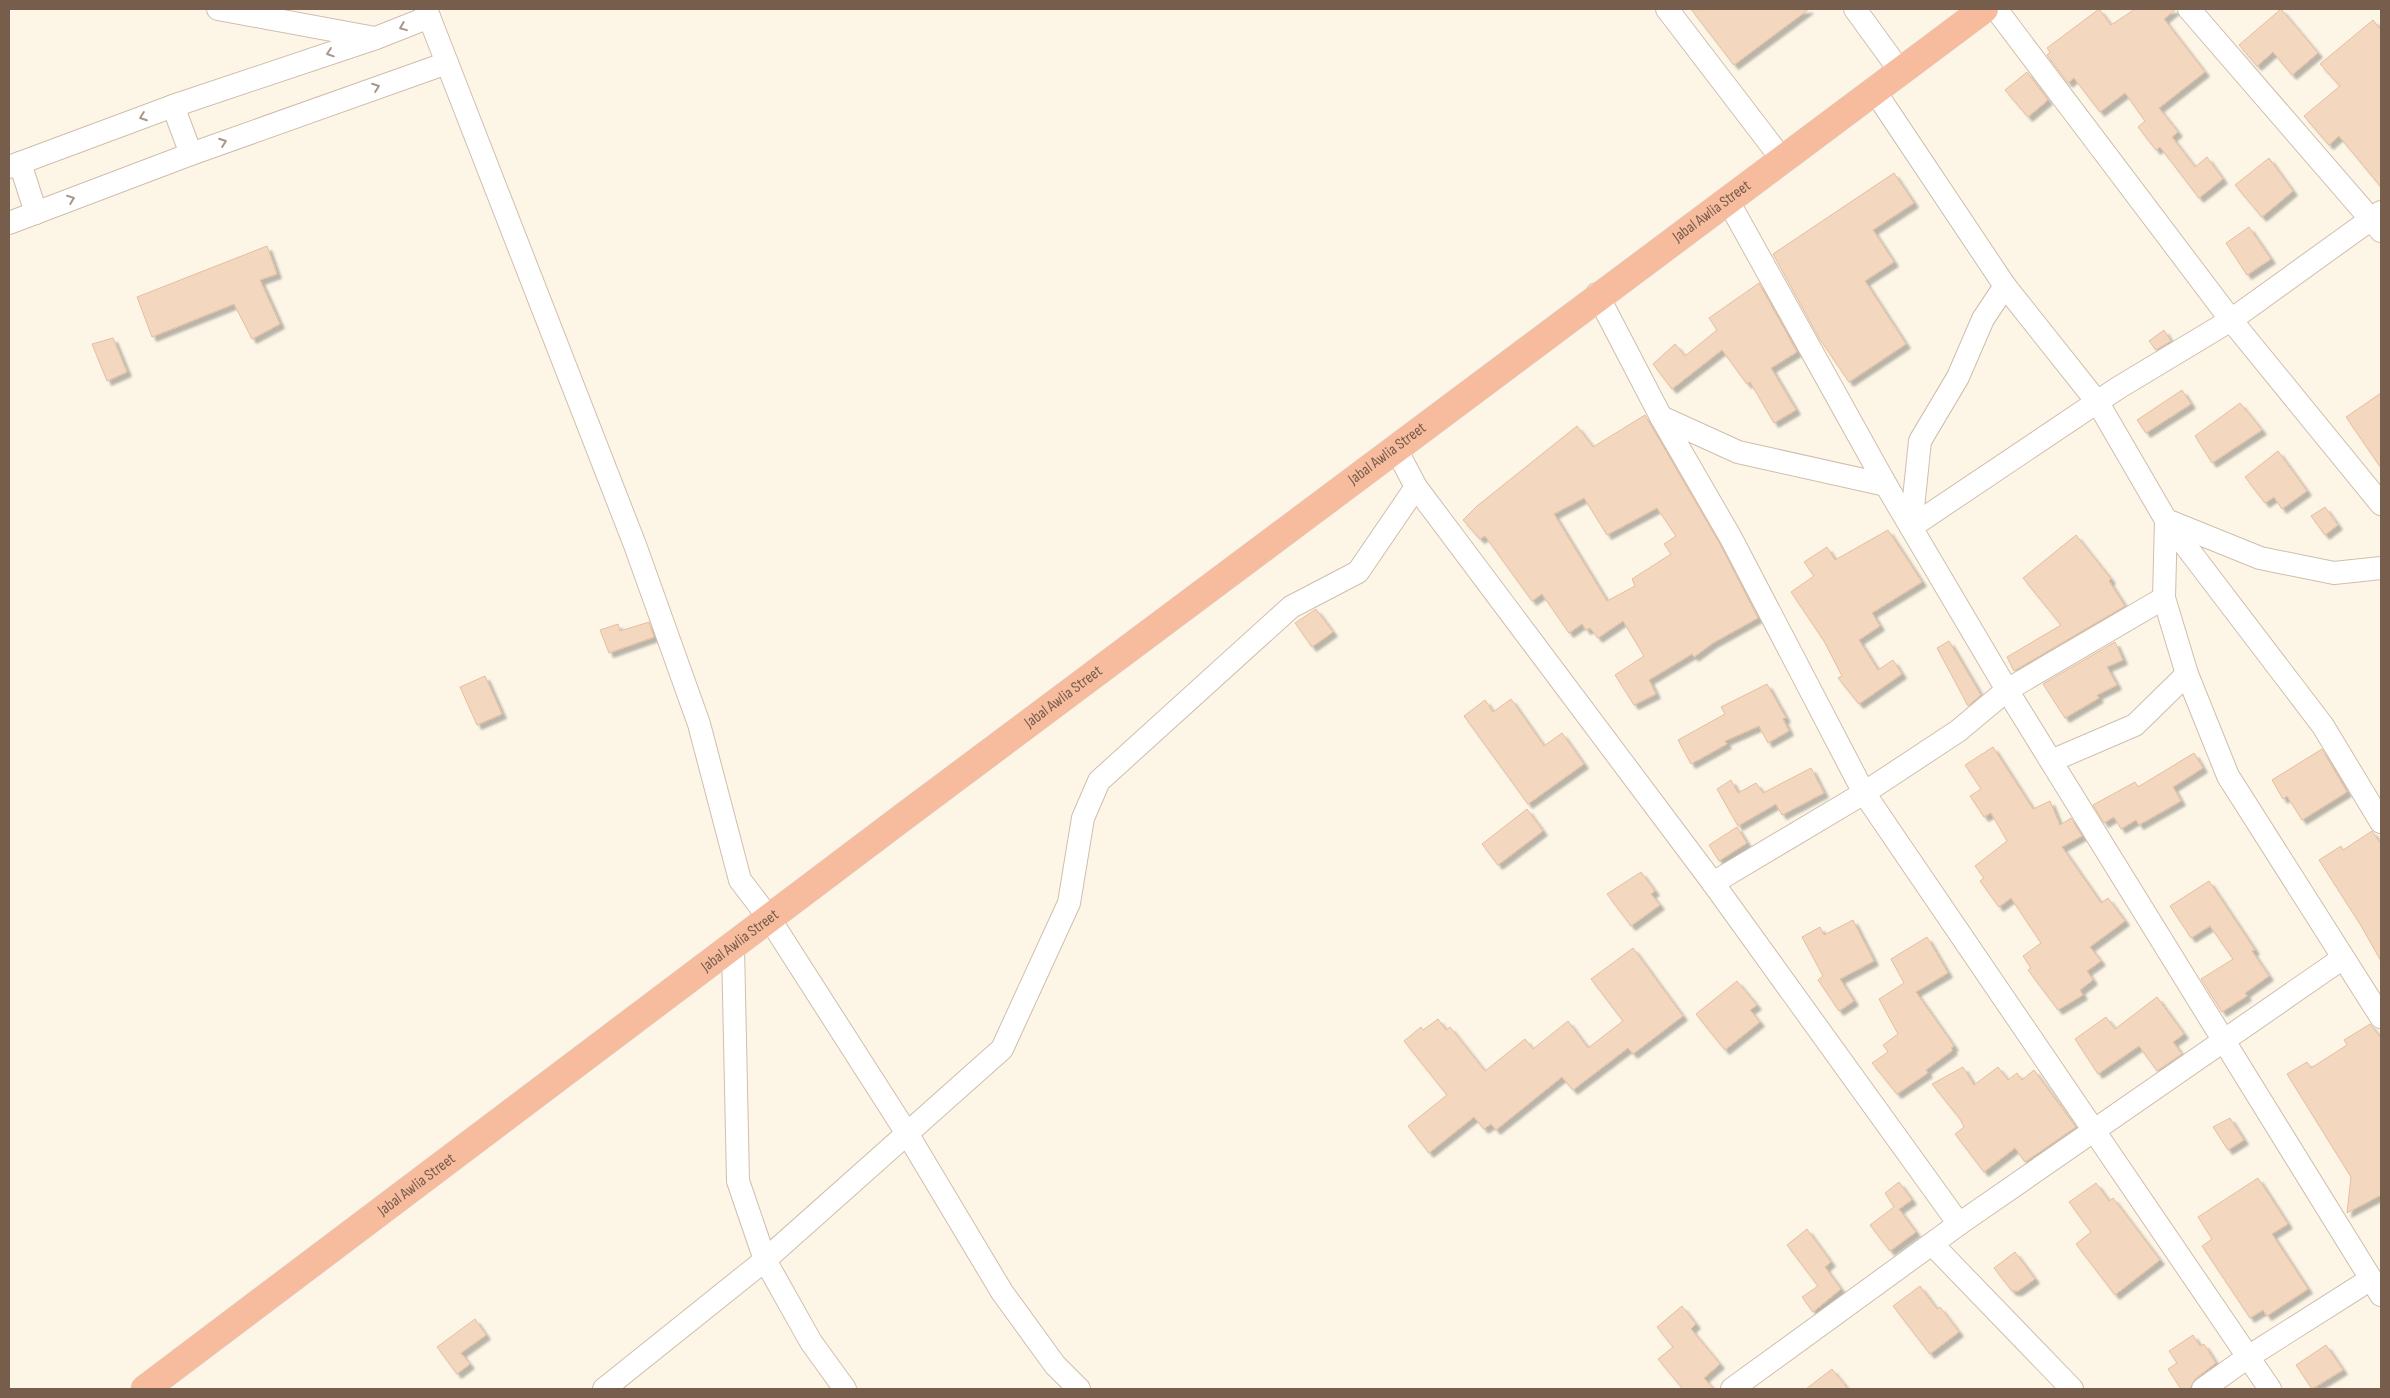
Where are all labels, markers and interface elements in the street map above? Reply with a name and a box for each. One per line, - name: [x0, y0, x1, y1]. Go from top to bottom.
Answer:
- one-way arrow: [399, 21, 407, 31]
- one-way arrow: [326, 47, 334, 57]
- one-way arrow: [371, 83, 379, 93]
- one-way arrow: [139, 111, 147, 121]
- one-way arrow: [218, 138, 227, 148]
- street label: Jabal Awlia Street: [1668, 176, 1754, 247]
- one-way arrow: [66, 195, 75, 205]
- street label: Jabal Awlia Street: [1344, 418, 1430, 489]
- street label: Jabal Awlia Street: [1020, 661, 1106, 733]
- street label: Jabal Awlia Street: [696, 905, 782, 976]
- street label: Jabal Awlia Street: [373, 1149, 459, 1220]

